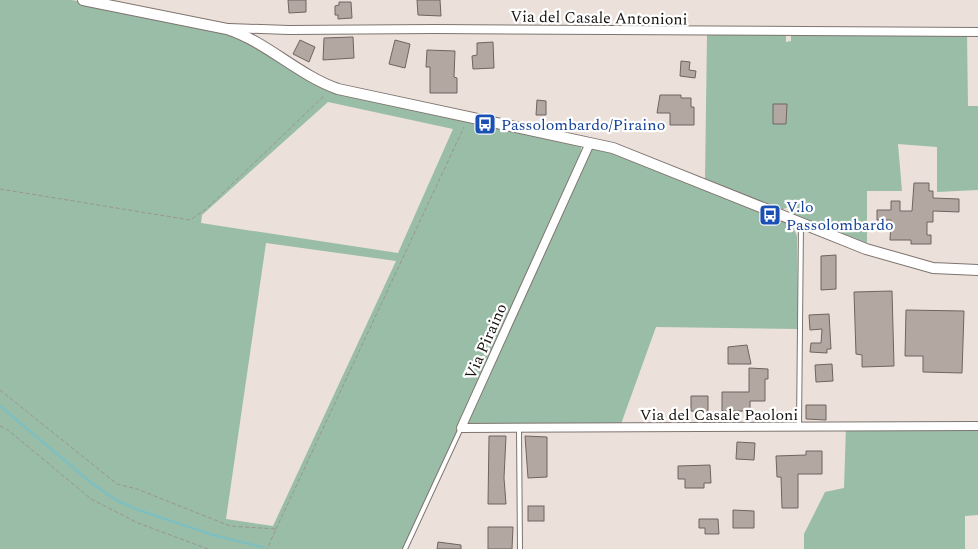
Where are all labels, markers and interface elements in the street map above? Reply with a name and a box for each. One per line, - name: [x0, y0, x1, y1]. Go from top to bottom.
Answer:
- street label: Via del Casale Antonioni: [510, 4, 688, 32]
- bus stop icon: Passolombardo/Piraino: [473, 112, 497, 136]
- place label: Passolombardo/Piraino: [501, 113, 665, 137]
- place label: V.lo Passolombardo: [786, 195, 894, 237]
- bus stop icon: V.lo Passolombardo: [758, 203, 782, 227]
- street label: Via Piraino: [458, 299, 513, 383]
- street label: Via del Casale Paoloni: [640, 403, 798, 427]

